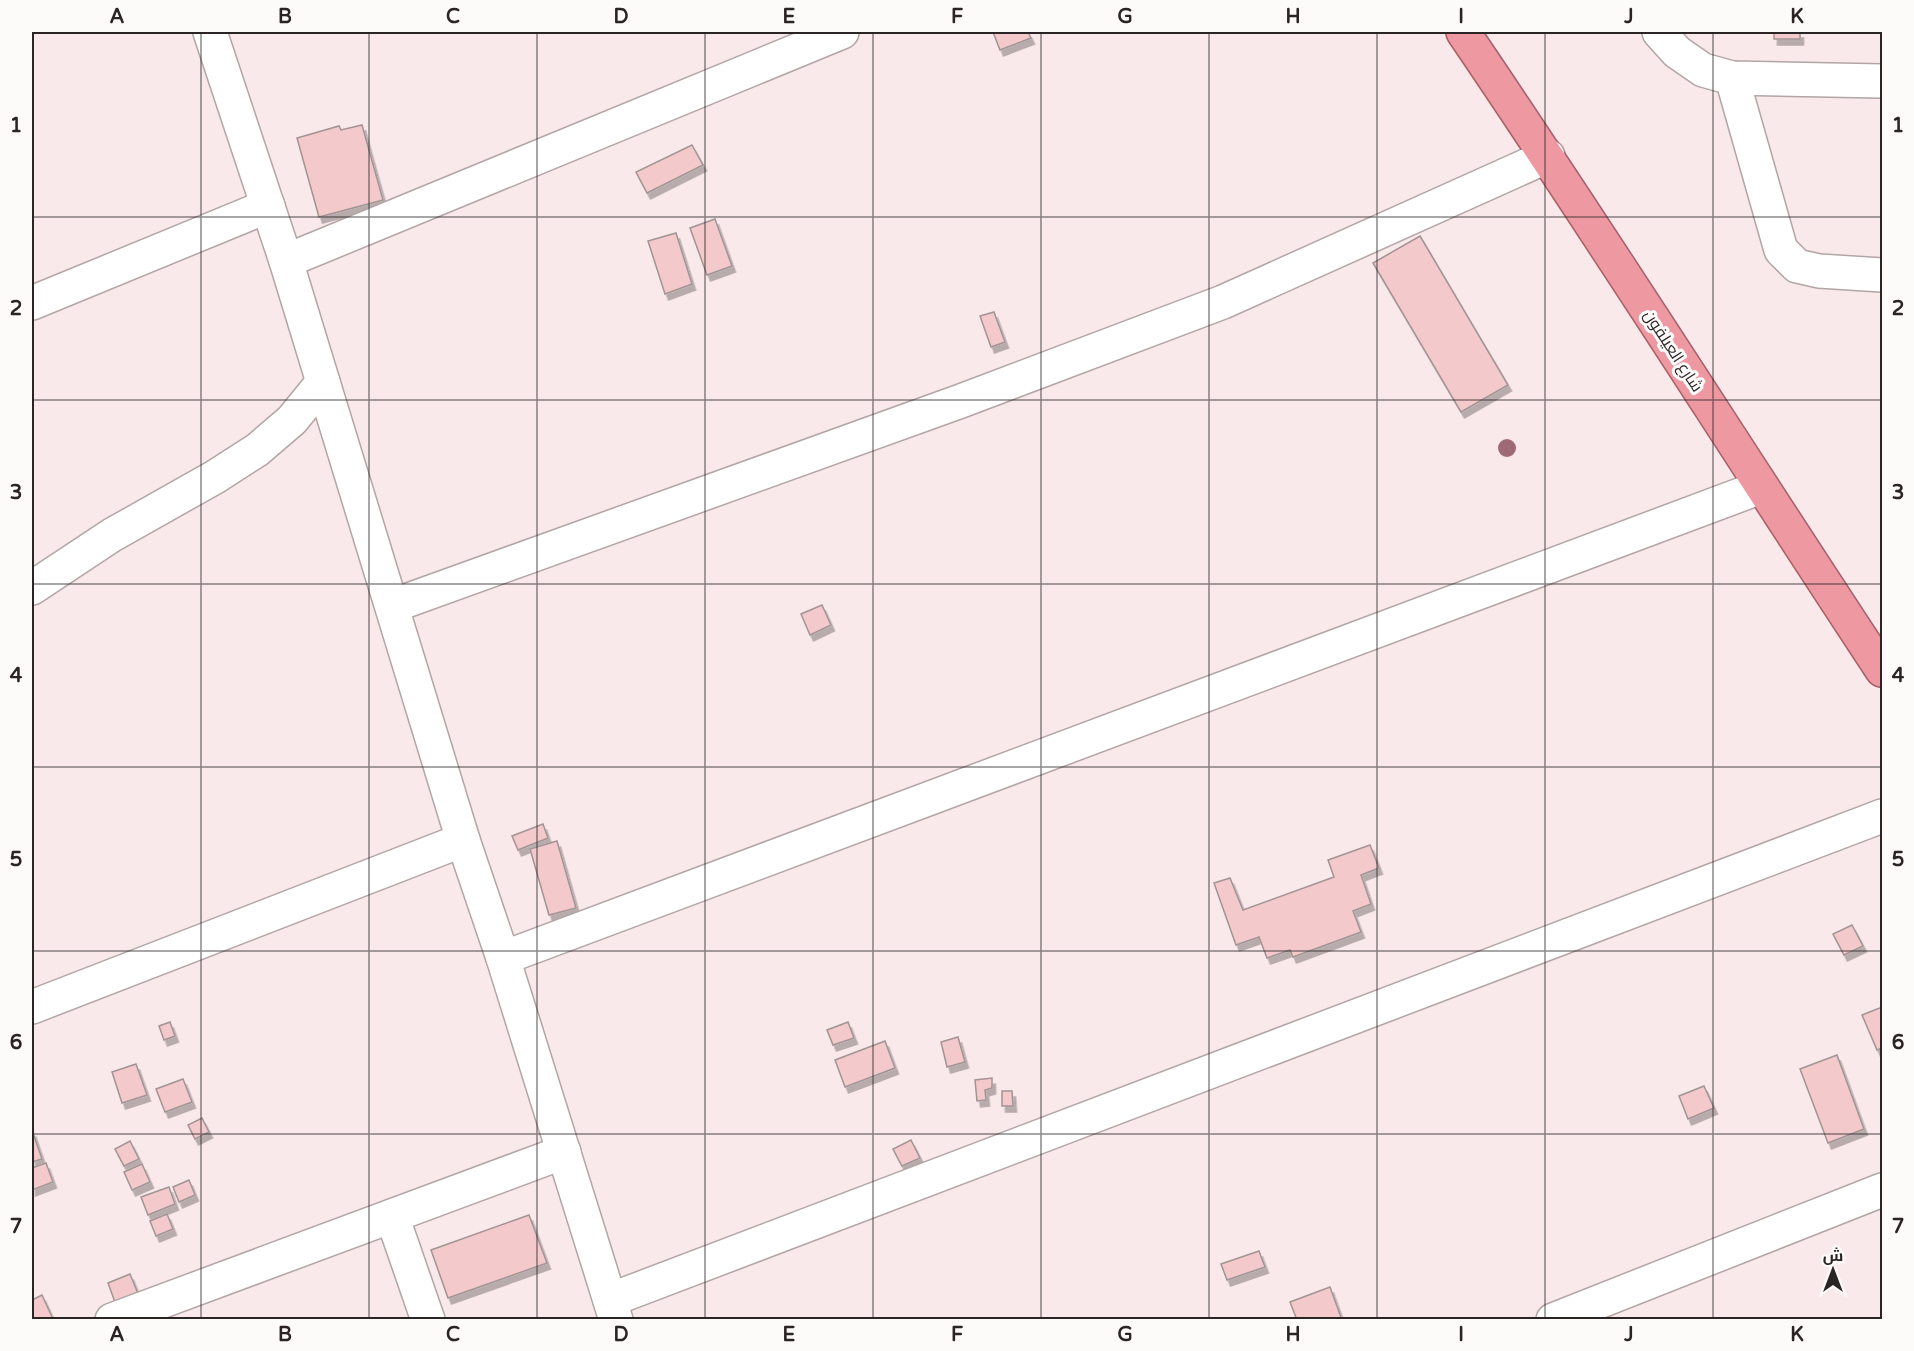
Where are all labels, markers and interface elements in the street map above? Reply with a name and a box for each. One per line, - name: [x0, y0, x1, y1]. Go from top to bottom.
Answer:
- text: A: [110, 5, 125, 29]
- text: B: [278, 5, 292, 29]
- text: C: [446, 5, 460, 29]
- text: D: [613, 5, 629, 29]
- text: E: [783, 5, 796, 29]
- text: F: [951, 5, 963, 29]
- text: G: [1117, 5, 1133, 29]
- text: H: [1285, 5, 1301, 29]
- text: I: [1458, 5, 1464, 29]
- text: J: [1623, 5, 1634, 29]
- text: K: [1790, 5, 1804, 29]
- text: 1: [10, 114, 22, 138]
- text: 1: [1892, 114, 1904, 138]
- text: 2: [10, 297, 22, 321]
- text: 2: [1892, 297, 1904, 321]
- street label: شارع العيلفون: [1638, 306, 1707, 396]
- text: 3: [10, 481, 22, 505]
- text: 3: [1892, 481, 1904, 505]
- text: 4: [10, 664, 23, 688]
- text: 4: [1892, 664, 1905, 688]
- text: 5: [10, 848, 22, 872]
- text: 5: [1892, 848, 1904, 872]
- text: 6: [10, 1031, 22, 1055]
- text: 6: [1892, 1031, 1904, 1055]
- text: 7: [10, 1215, 22, 1239]
- text: 7: [1892, 1215, 1904, 1239]
- north arrow: [1803, 1240, 1863, 1300]
- text: ش: [1823, 1246, 1843, 1266]
- text: A: [110, 1323, 125, 1347]
- text: B: [278, 1323, 292, 1347]
- text: C: [446, 1323, 460, 1347]
- text: D: [613, 1323, 629, 1347]
- text: E: [783, 1323, 796, 1347]
- text: F: [951, 1323, 963, 1347]
- text: G: [1117, 1323, 1133, 1347]
- text: H: [1285, 1323, 1301, 1347]
- text: I: [1458, 1323, 1464, 1347]
- text: J: [1623, 1323, 1634, 1347]
- text: K: [1790, 1323, 1804, 1347]

